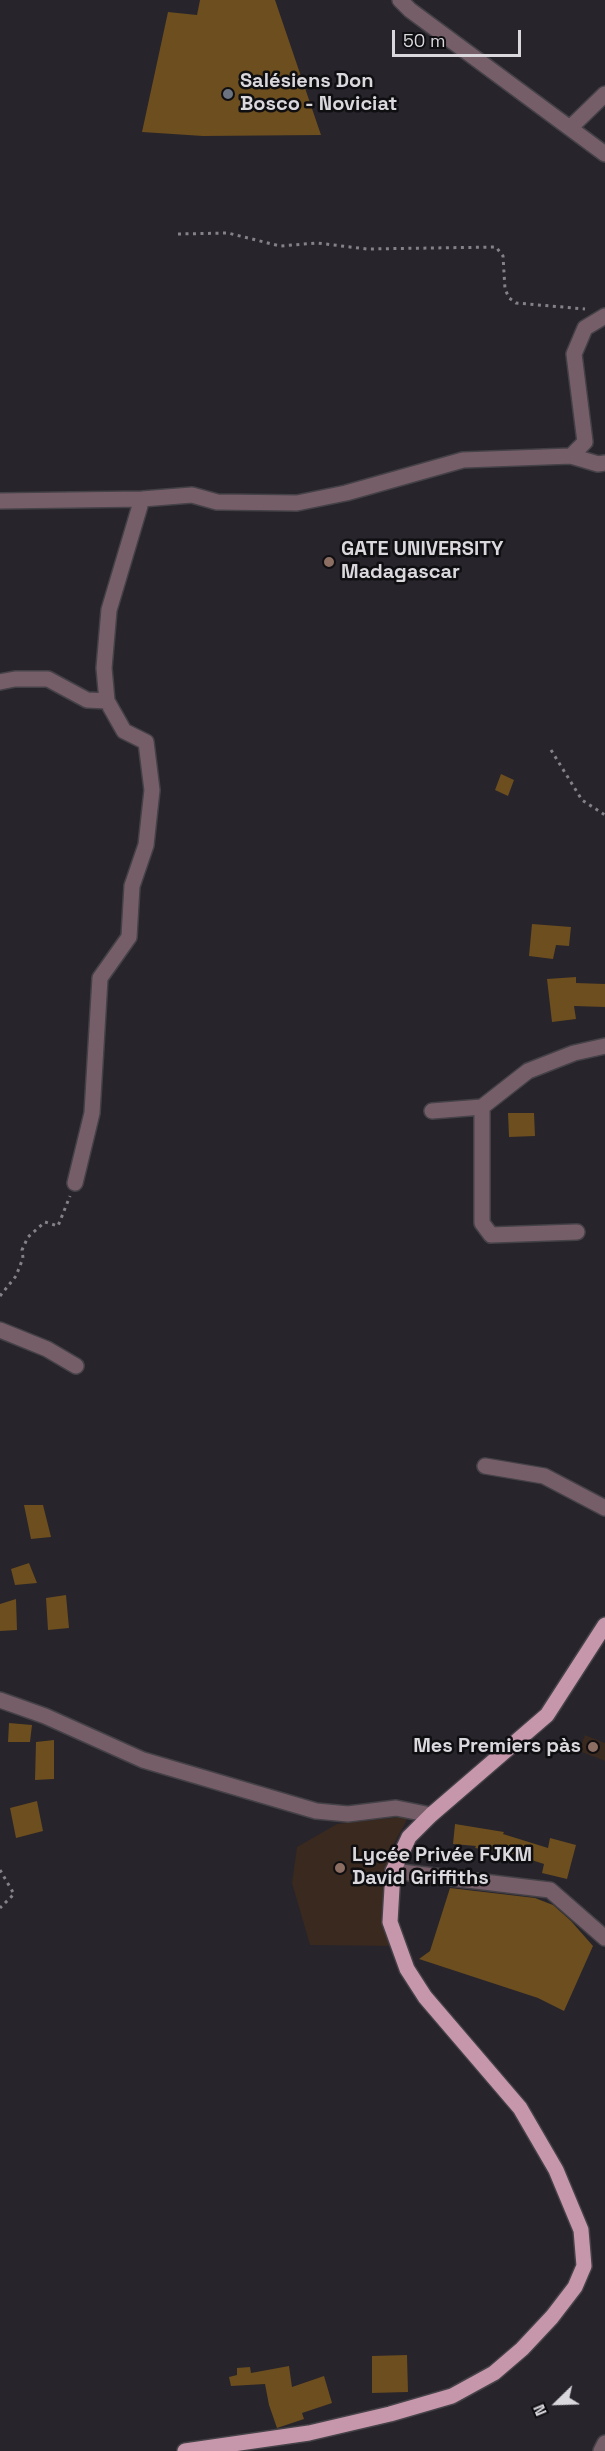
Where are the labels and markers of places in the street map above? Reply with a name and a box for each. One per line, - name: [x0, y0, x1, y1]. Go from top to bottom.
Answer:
- place label: Salésiens Don Bosco - Noviciat: [240, 70, 397, 117]
- marker: Salésiens Don Bosco - Noviciat: [221, 87, 235, 101]
- place label: GATE UNIVERSITY Madagascar: [341, 538, 503, 585]
- marker: GATE UNIVERSITY Madagascar: [322, 555, 336, 569]
- place label: Mes Premiers pàs: [413, 1735, 581, 1759]
- marker: Mes Premiers pàs: [586, 1740, 600, 1754]
- place label: Lycée Privée FJKM David Griffiths: [352, 1844, 532, 1891]
- marker: Lycée Privée FJKM David Griffiths: [333, 1861, 347, 1875]

